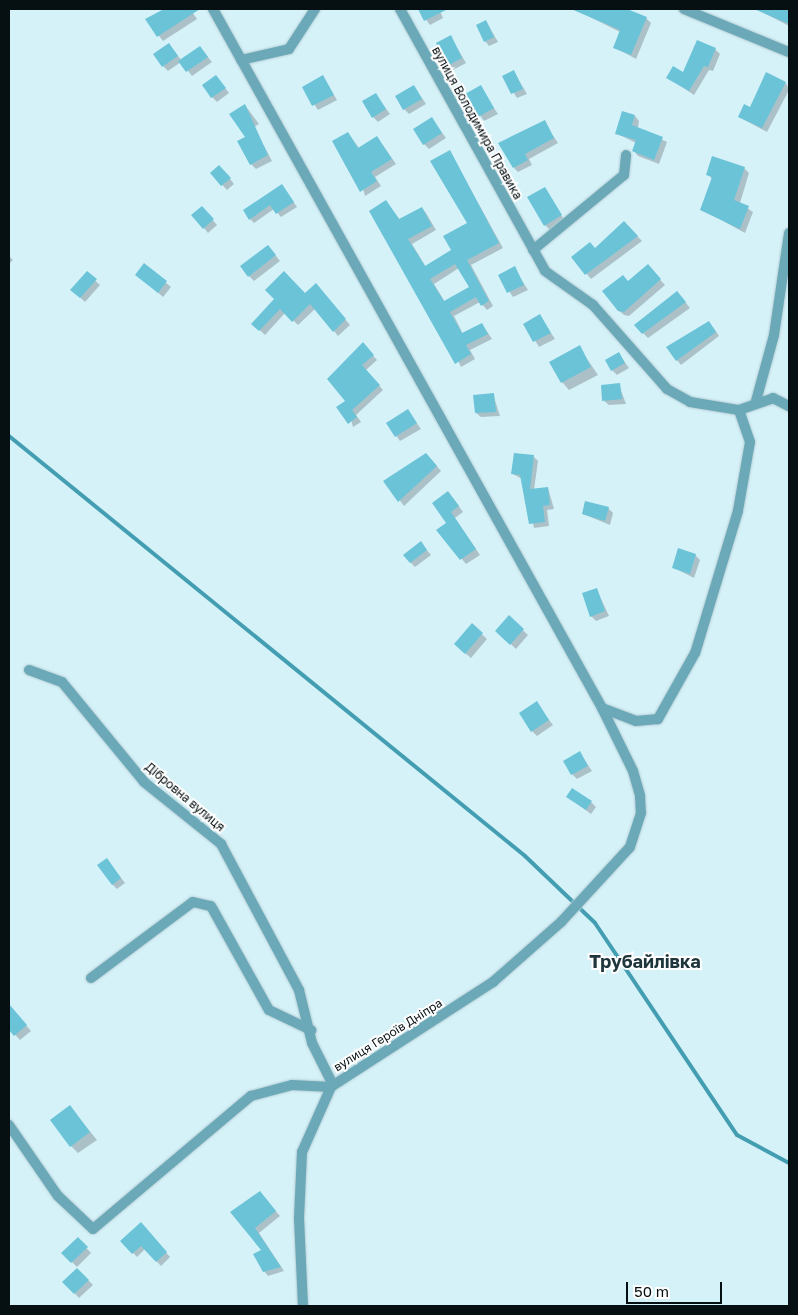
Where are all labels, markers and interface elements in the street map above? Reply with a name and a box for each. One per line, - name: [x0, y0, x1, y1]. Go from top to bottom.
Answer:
- street label: вулиця Володимира Правика: [429, 44, 525, 202]
- street label: Дібровна вулиця: [142, 760, 228, 834]
- district label: Трубайлівка: [589, 950, 701, 972]
- street label: вулиця Героїв Дніпра: [331, 996, 445, 1074]
- scale bar: [628, 1272, 724, 1304]
- text: 50 m: [634, 1282, 669, 1300]

